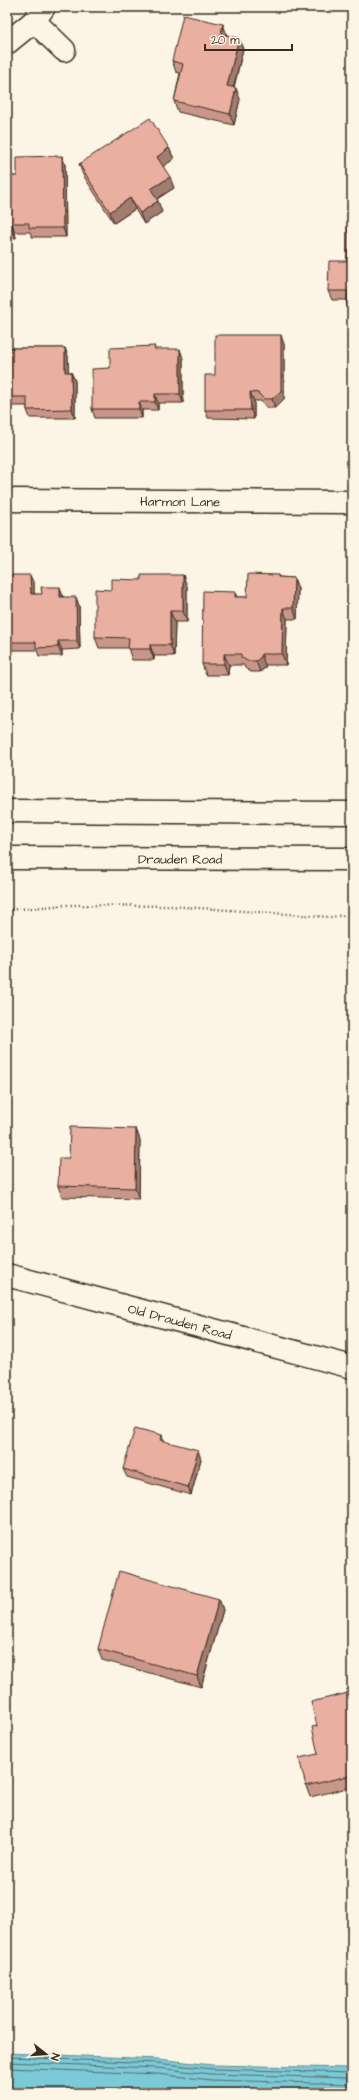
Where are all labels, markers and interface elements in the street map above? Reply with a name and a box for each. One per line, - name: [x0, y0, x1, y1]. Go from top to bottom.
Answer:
- scale bar: [205, 26, 292, 52]
- text: 20 m: [211, 32, 240, 49]
- street label: Harmon Lane: [140, 493, 220, 511]
- street label: Drauden Road: [138, 850, 222, 869]
- street label: Old Drauden Road: [126, 1300, 234, 1345]
- north arrow: [26, 2034, 66, 2074]
- text: N: [47, 2051, 63, 2062]

